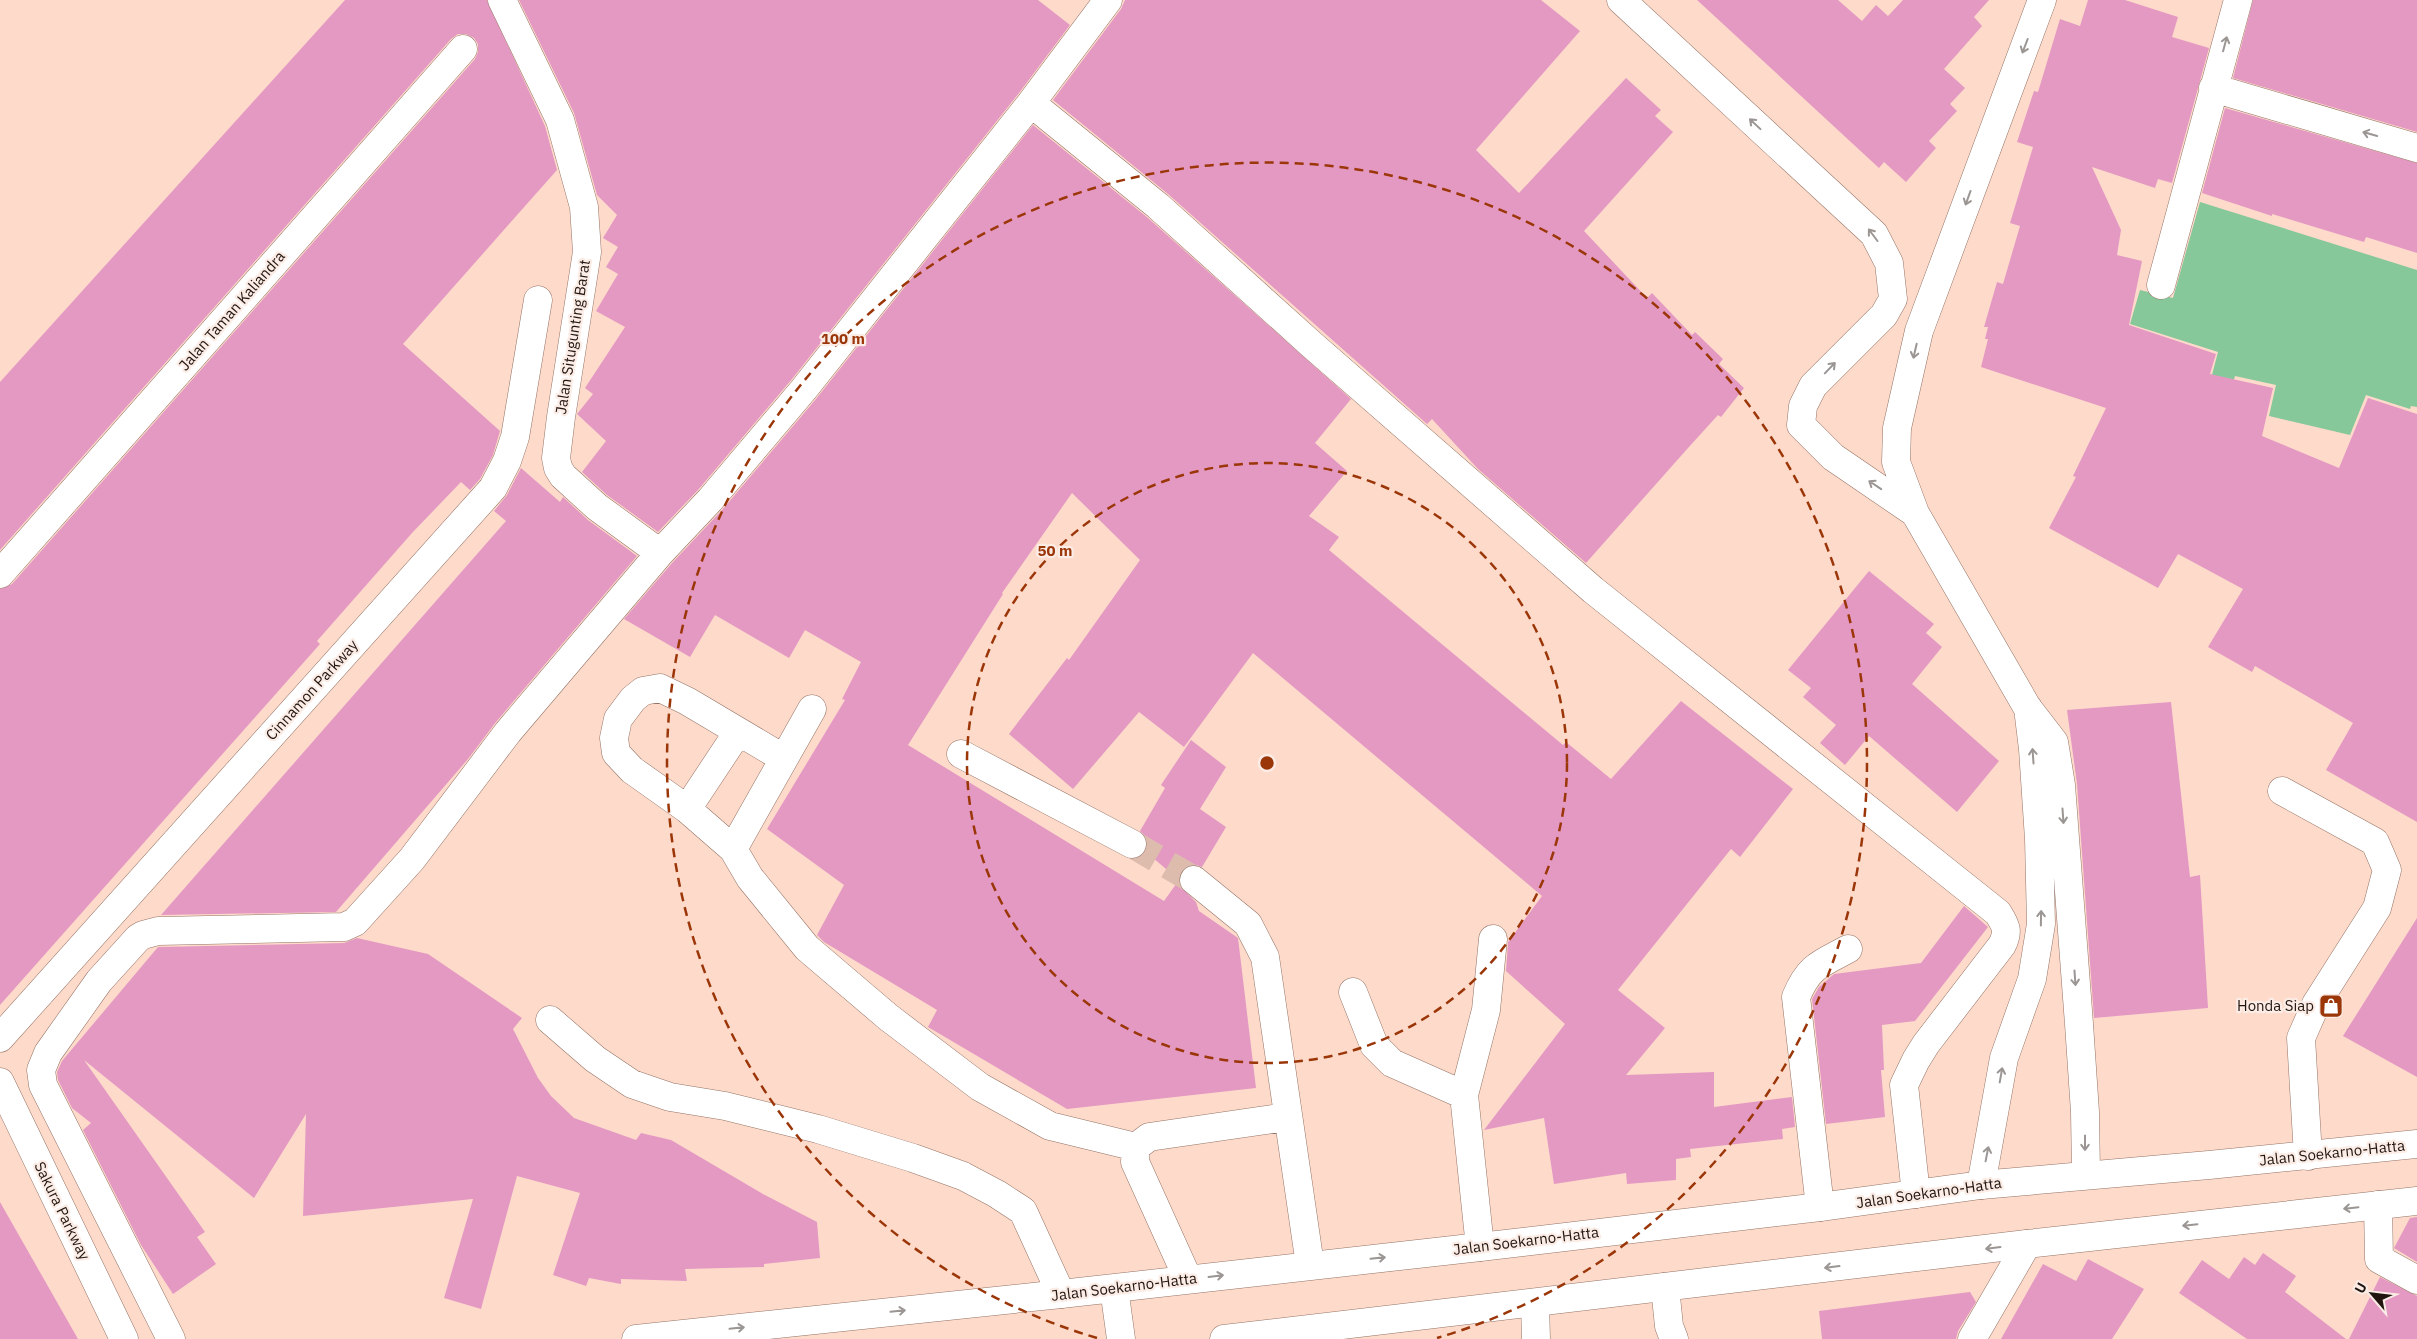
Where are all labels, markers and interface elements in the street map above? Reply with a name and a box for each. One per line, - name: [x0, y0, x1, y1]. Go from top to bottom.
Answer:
- one-way arrow: [2020, 37, 2029, 53]
- one-way arrow: [2221, 37, 2231, 53]
- one-way arrow: [1748, 118, 1761, 130]
- one-way arrow: [2363, 129, 2379, 139]
- one-way arrow: [1963, 190, 1972, 205]
- one-way arrow: [1868, 228, 1878, 242]
- street label: Jalan Taman Kaliandra: [174, 247, 289, 374]
- street label: Jalan Situgunting Barat: [551, 258, 594, 416]
- text: 100 m: [821, 329, 865, 348]
- one-way arrow: [1910, 343, 1919, 359]
- one-way arrow: [1824, 362, 1837, 374]
- one-way arrow: [1868, 480, 1882, 490]
- text: 50 m: [1038, 541, 1072, 560]
- street label: Cinnamon Parkway: [261, 635, 362, 744]
- one-way arrow: [2029, 748, 2038, 764]
- centre of rings: [1258, 754, 1276, 772]
- one-way arrow: [2058, 808, 2068, 824]
- one-way arrow: [2036, 911, 2046, 927]
- one-way arrow: [2071, 970, 2080, 986]
- shop icon: Honda Siap: [2318, 993, 2344, 1019]
- place label: Honda Siap: [2237, 996, 2314, 1015]
- one-way arrow: [1997, 1068, 2007, 1084]
- one-way arrow: [2080, 1134, 2090, 1151]
- street label: Jalan Soekarno-Hatta: [2258, 1135, 2406, 1170]
- one-way arrow: [1982, 1146, 1992, 1162]
- street label: Sakura Parkway: [30, 1158, 95, 1264]
- street label: Jalan Soekarno-Hatta: [1855, 1173, 2003, 1212]
- one-way arrow: [2343, 1203, 2359, 1213]
- one-way arrow: [2182, 1220, 2198, 1230]
- street label: Jalan Soekarno-Hatta: [1452, 1222, 1600, 1259]
- one-way arrow: [1986, 1243, 2002, 1253]
- one-way arrow: [1369, 1253, 1385, 1263]
- one-way arrow: [1824, 1262, 1840, 1272]
- street label: Jalan Soekarno-Hatta: [1050, 1268, 1198, 1305]
- north arrow: [2347, 1269, 2397, 1319]
- one-way arrow: [1208, 1271, 1224, 1281]
- text: U: [2350, 1279, 2371, 1296]
- one-way arrow: [890, 1306, 906, 1316]
- one-way arrow: [728, 1323, 744, 1333]

